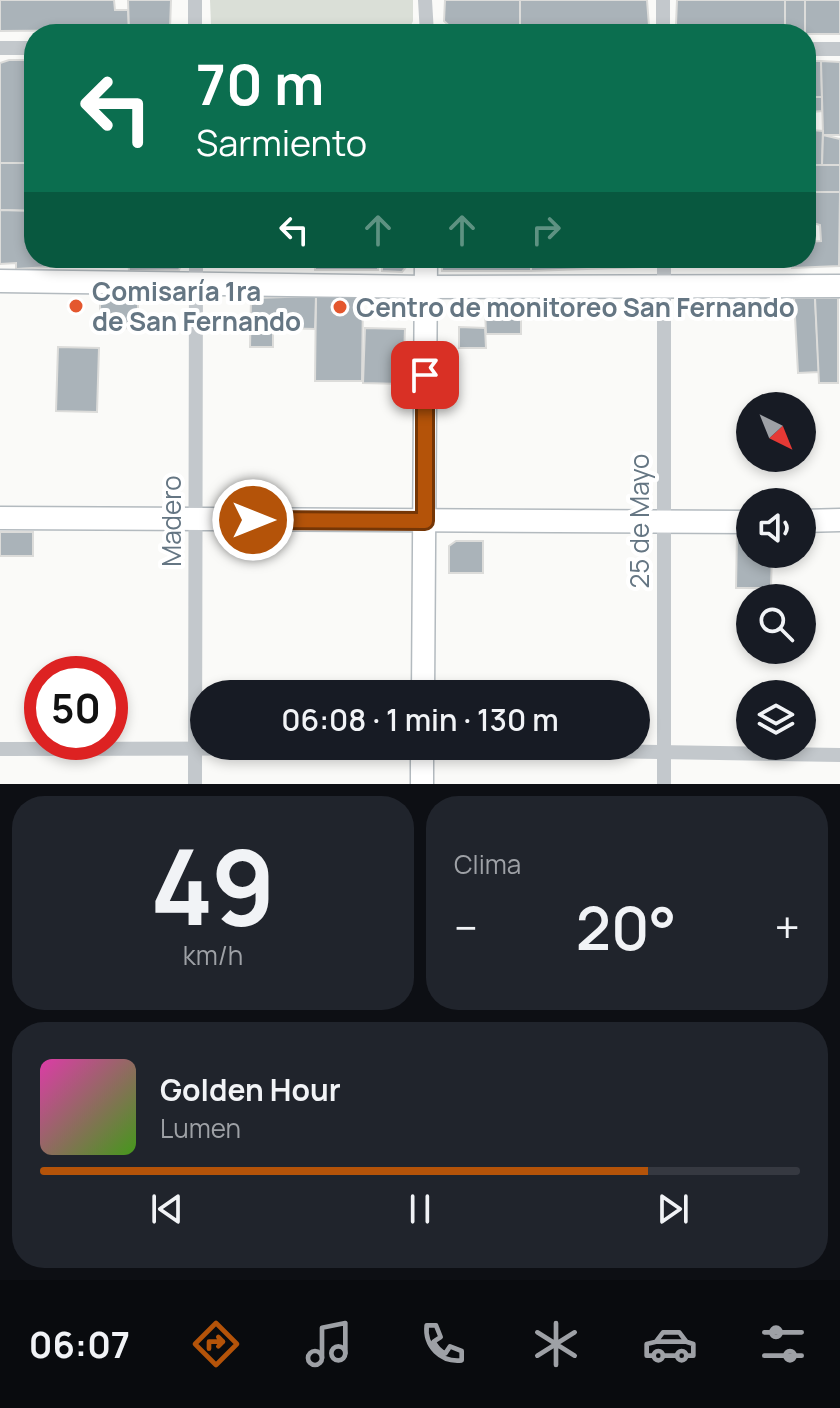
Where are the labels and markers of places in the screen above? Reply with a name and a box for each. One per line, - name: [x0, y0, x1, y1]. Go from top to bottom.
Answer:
- place label: Comisaría 1ra de San Fernando: [92, 273, 301, 339]
- place label: Centro de monitoreo San Fernando: [356, 289, 795, 325]
- marker: Comisaría 1ra de San Fernando: [67, 297, 85, 315]
- marker: Centro de monitoreo San Fernando: [331, 298, 349, 316]
- pin: [391, 341, 459, 409]

